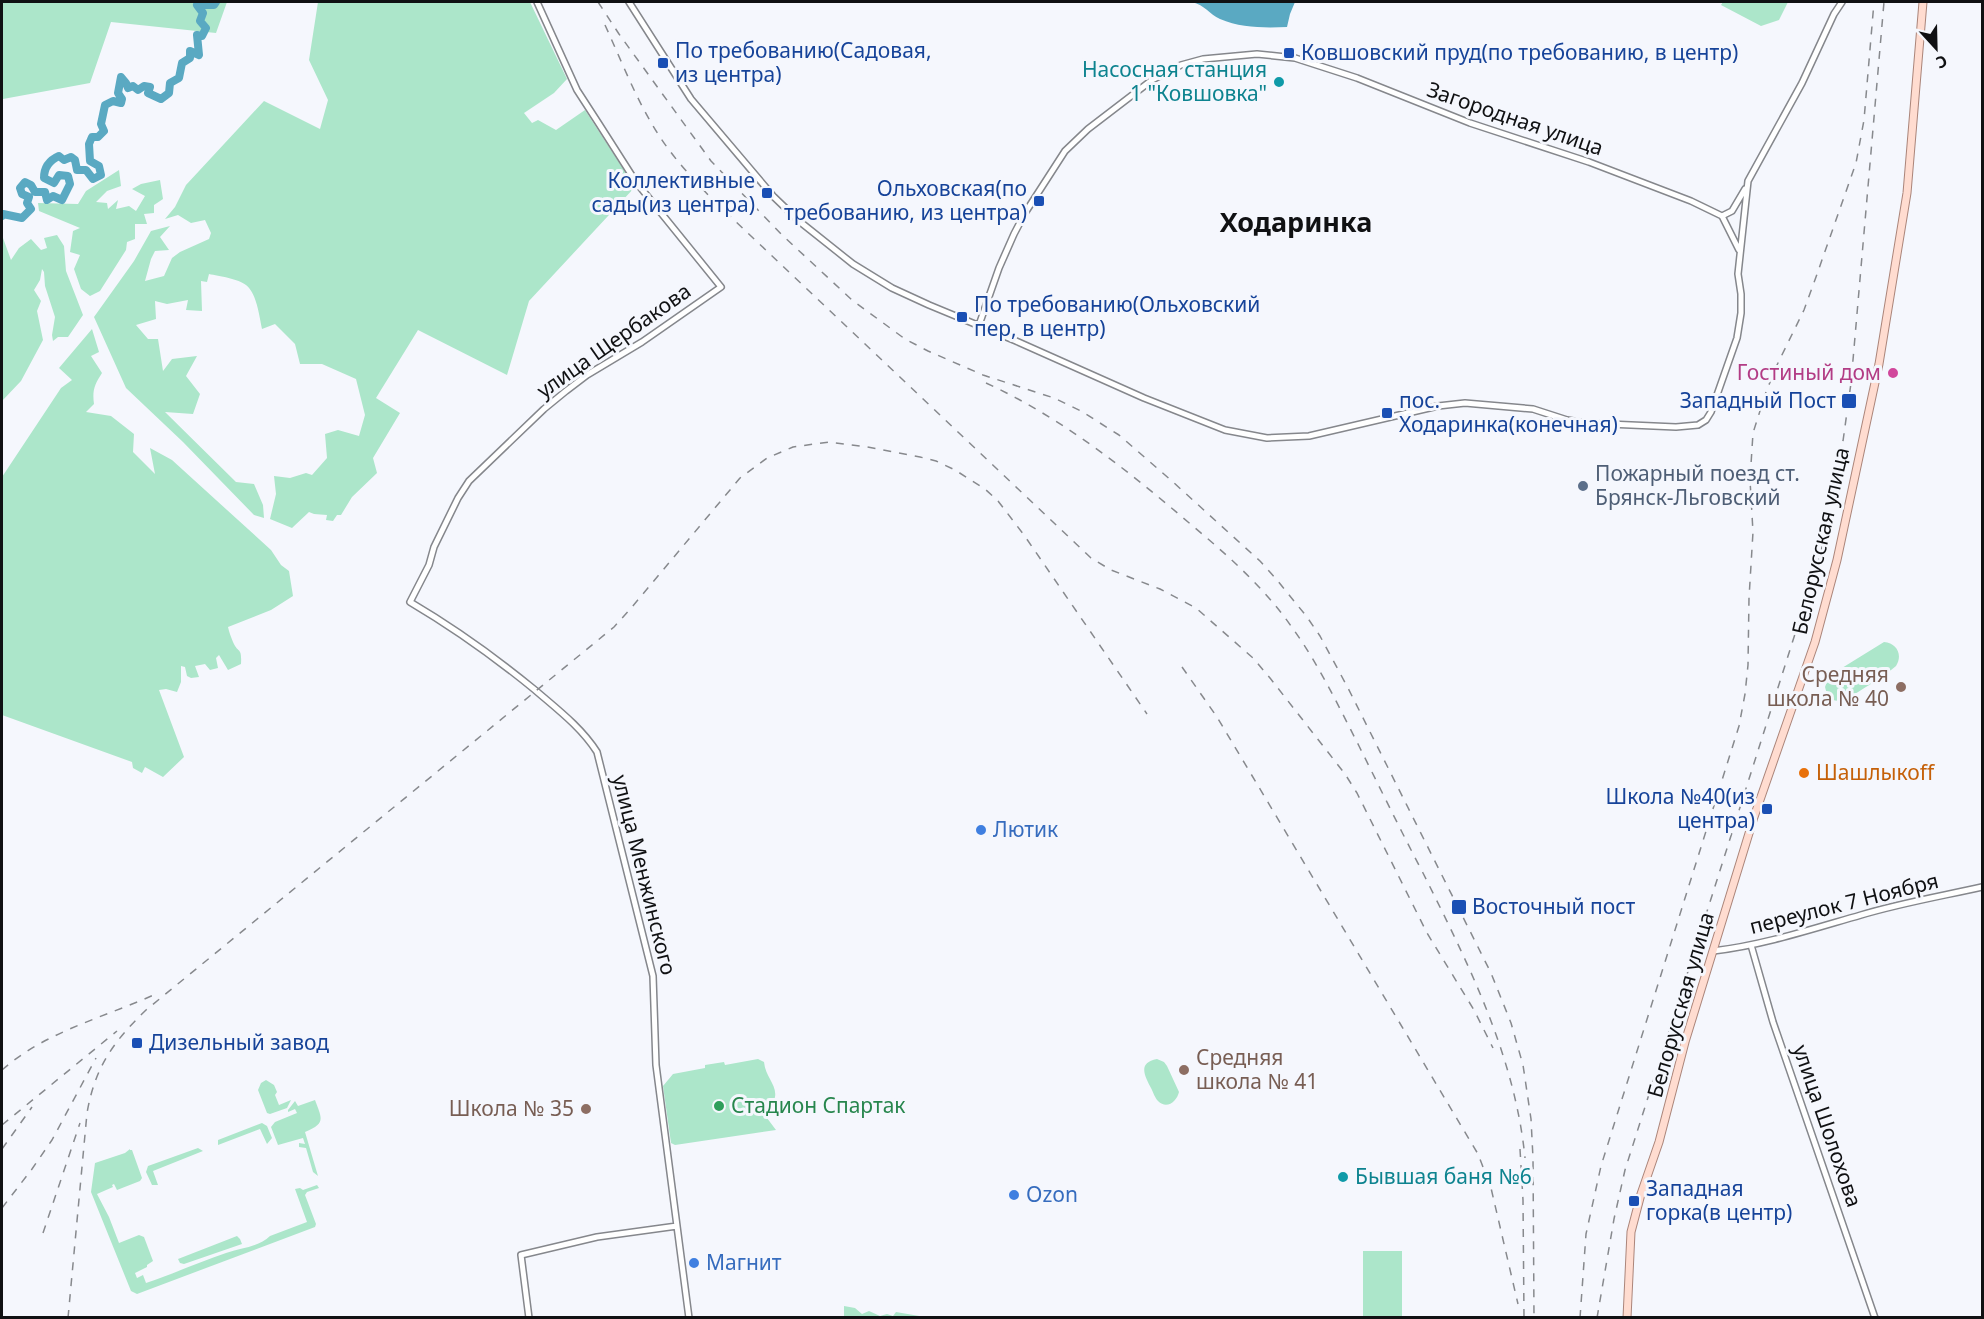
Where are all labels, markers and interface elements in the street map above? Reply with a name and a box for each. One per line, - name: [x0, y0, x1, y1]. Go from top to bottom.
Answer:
- north arrow: [1906, 18, 1966, 78]
- place label: По требованию(Садовая, из центра): [675, 36, 932, 88]
- place label: Ковшовский пруд(по требованию, в центр): [1301, 38, 1738, 66]
- marker: Ковшовский пруд(по требованию, в центр): [1282, 46, 1296, 60]
- text: С: [1933, 50, 1951, 74]
- place label: Насосная станция 1 "Ковшовка": [1082, 55, 1267, 107]
- marker: По требованию(Садовая, из центра): [656, 56, 670, 70]
- marker: Насосная станция 1 "Ковшовка": [1272, 75, 1286, 89]
- street label: Загородная улица: [1423, 75, 1607, 161]
- place label: Коллективные сады(из центра): [591, 166, 755, 218]
- place label: Ольховская(по требованию, из центра): [784, 174, 1027, 226]
- marker: Коллективные сады(из центра): [760, 186, 774, 200]
- marker: Ольховская(по требованию, из центра): [1032, 194, 1046, 208]
- district label: Ходаринка: [1220, 203, 1372, 240]
- street label: улица Щербакова: [531, 277, 696, 404]
- place label: По требованию(Ольховский пер, в центр): [974, 290, 1260, 342]
- marker: По требованию(Ольховский пер, в центр): [955, 310, 969, 324]
- place label: Гостиный дом: [1737, 358, 1881, 386]
- marker: Гостиный дом: [1886, 366, 1900, 380]
- place label: пос. Ходаринка(конечная): [1399, 386, 1618, 438]
- place label: Западный Пост: [1680, 386, 1836, 414]
- marker: Западный Пост: [1840, 392, 1858, 410]
- marker: пос. Ходаринка(конечная): [1380, 406, 1394, 420]
- street label: Белорусская улица: [1785, 444, 1855, 637]
- place label: Пожарный поезд ст. Брянск-Льговский: [1595, 459, 1800, 511]
- marker: Пожарный поезд ст. Брянск-Льговский: [1576, 479, 1590, 493]
- place label: Средняя школа № 40: [1767, 660, 1889, 712]
- marker: Средняя школа № 40: [1894, 680, 1908, 694]
- place label: Шашлыкоff: [1816, 758, 1936, 786]
- marker: Шашлыкоff: [1797, 766, 1811, 780]
- street label: улица Менжинского: [607, 772, 683, 978]
- place label: Школа №40(из центра): [1606, 782, 1755, 834]
- marker: Школа №40(из центра): [1760, 802, 1774, 816]
- place label: Лютик: [993, 815, 1058, 843]
- marker: Лютик: [974, 823, 988, 837]
- street label: переулок 7 Ноября: [1746, 866, 1941, 940]
- place label: Восточный пост: [1472, 892, 1636, 920]
- marker: Восточный пост: [1450, 898, 1468, 916]
- street label: Белорусская улица: [1640, 909, 1720, 1101]
- place label: Дизельный завод: [149, 1028, 329, 1056]
- marker: Дизельный завод: [130, 1036, 144, 1050]
- street label: улица Шолохова: [1787, 1041, 1869, 1211]
- place label: Средняя школа № 41: [1196, 1043, 1318, 1095]
- marker: Средняя школа № 41: [1177, 1063, 1191, 1077]
- place label: Стадион Спартак: [731, 1091, 906, 1119]
- place label: Школа № 35: [449, 1094, 574, 1122]
- marker: Стадион Спартак: [712, 1099, 726, 1113]
- marker: Школа № 35: [579, 1102, 593, 1116]
- place label: Бывшая баня №6: [1355, 1162, 1532, 1190]
- marker: Бывшая баня №6: [1336, 1170, 1350, 1184]
- place label: Западная горка(в центр): [1646, 1174, 1792, 1226]
- place label: Ozon: [1026, 1180, 1078, 1208]
- marker: Ozon: [1007, 1188, 1021, 1202]
- marker: Западная горка(в центр): [1627, 1194, 1641, 1208]
- place label: Магнит: [706, 1248, 782, 1276]
- marker: Магнит: [687, 1256, 701, 1270]

